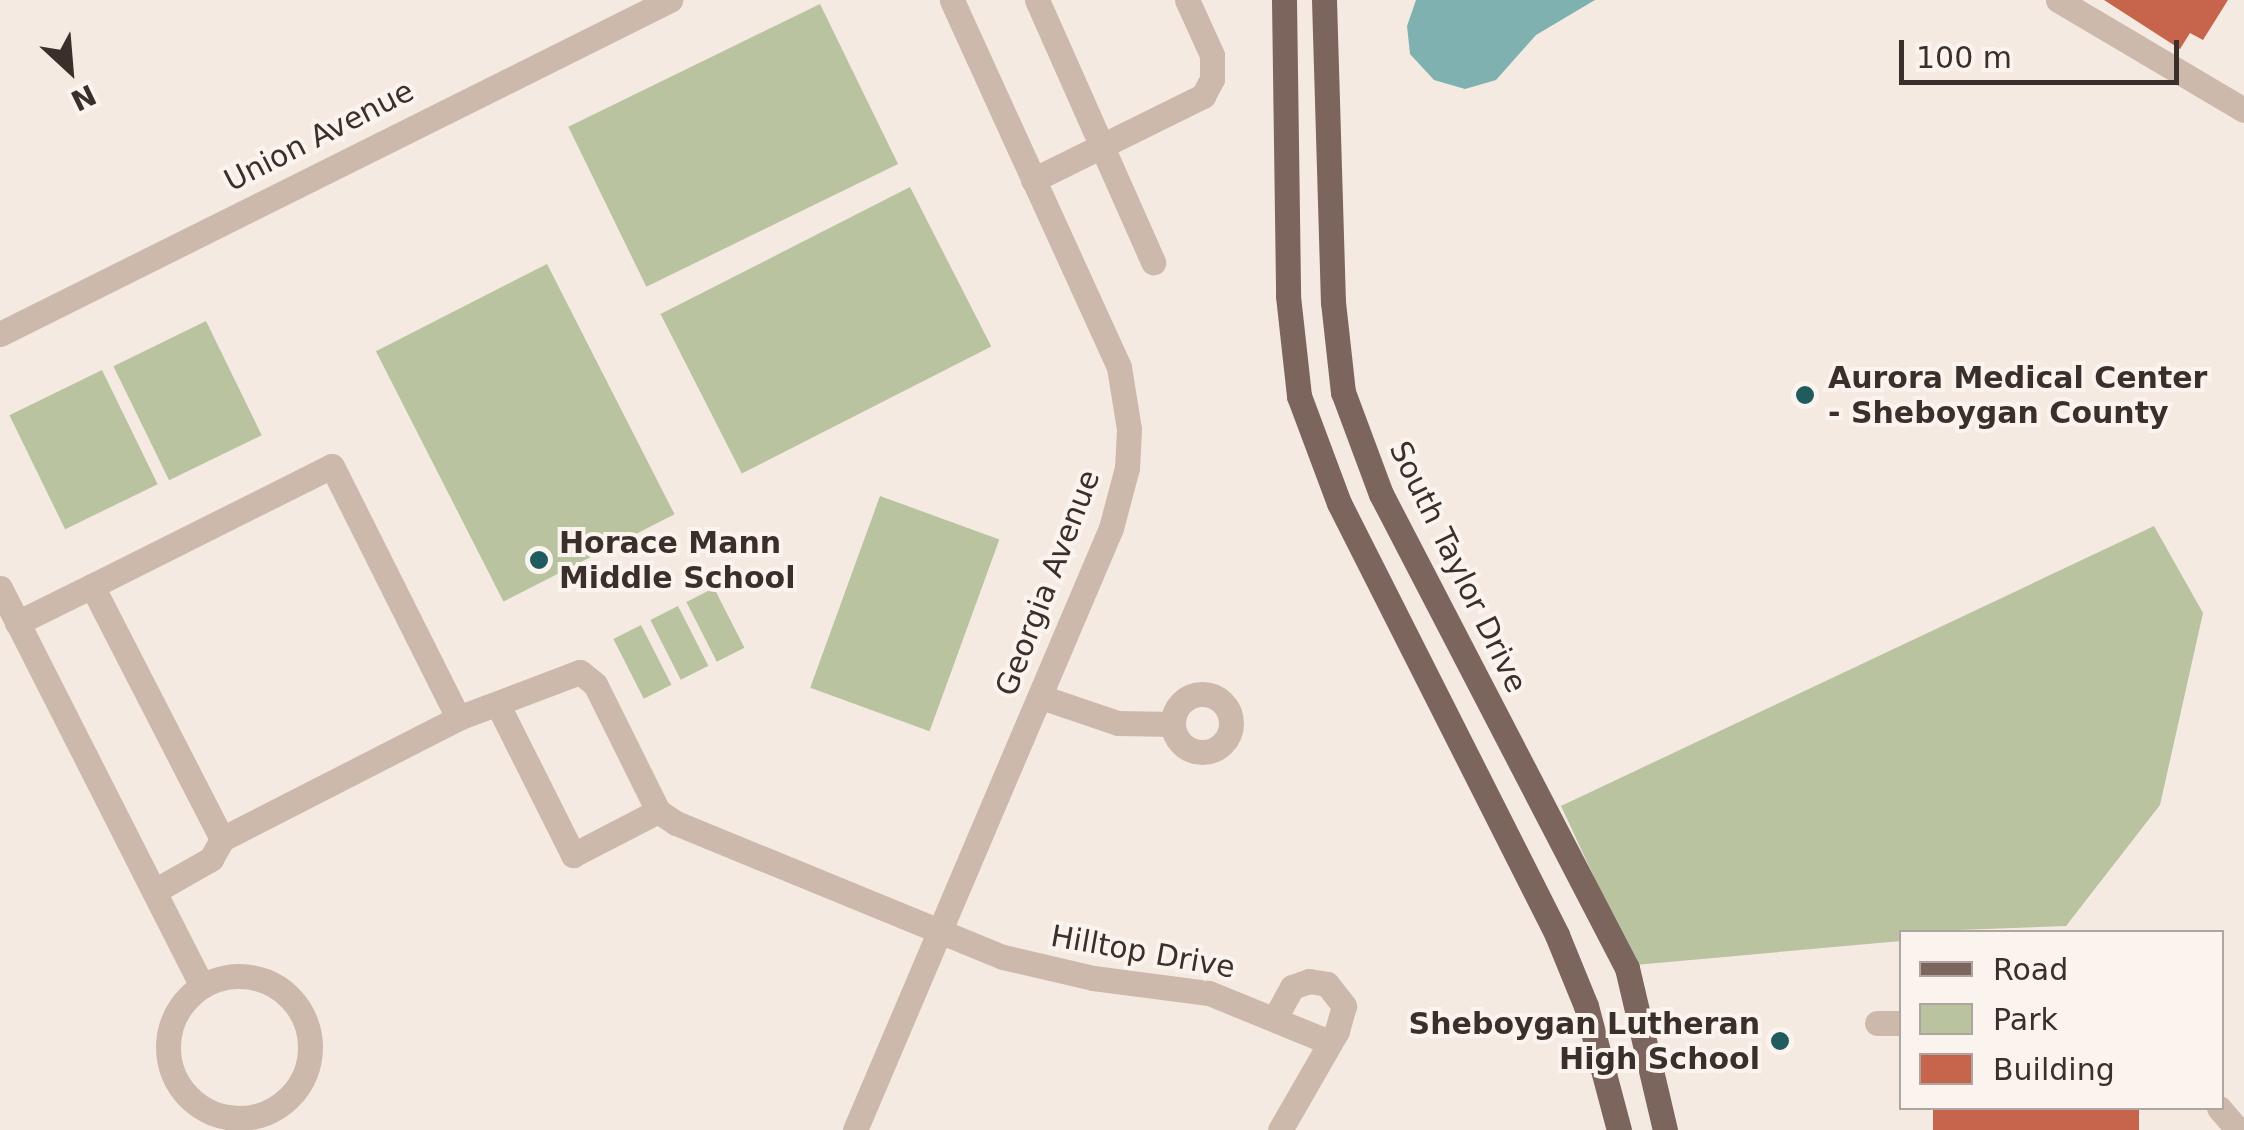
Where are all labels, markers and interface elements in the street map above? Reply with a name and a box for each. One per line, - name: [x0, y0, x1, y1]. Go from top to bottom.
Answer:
- north arrow: [20, 20, 120, 120]
- scale bar: [1904, 20, 2184, 82]
- text: 100 m: [1916, 40, 2012, 75]
- street label: Union Avenue: [218, 73, 420, 199]
- text: N: [66, 77, 101, 117]
- place label: Aurora Medical Center - Sheboygan County: [1828, 360, 2207, 430]
- marker: Aurora Medical Center - Sheboygan County: [1792, 382, 1818, 408]
- street label: South Taylor Drive: [1382, 436, 1534, 698]
- street label: Georgia Avenue: [988, 465, 1108, 701]
- place label: Horace Mann Middle School: [559, 525, 795, 596]
- marker: Horace Mann Middle School: [528, 549, 550, 571]
- street label: Hilltop Drive: [1048, 918, 1238, 986]
- legend: [1899, 930, 2224, 1110]
- text: Road: [1993, 952, 2068, 987]
- text: Park: [1993, 1002, 2058, 1037]
- place label: Sheboygan Lutheran High School: [1409, 1006, 1760, 1076]
- marker: Sheboygan Lutheran High School: [1769, 1030, 1791, 1052]
- text: Building: [1993, 1052, 2115, 1087]

